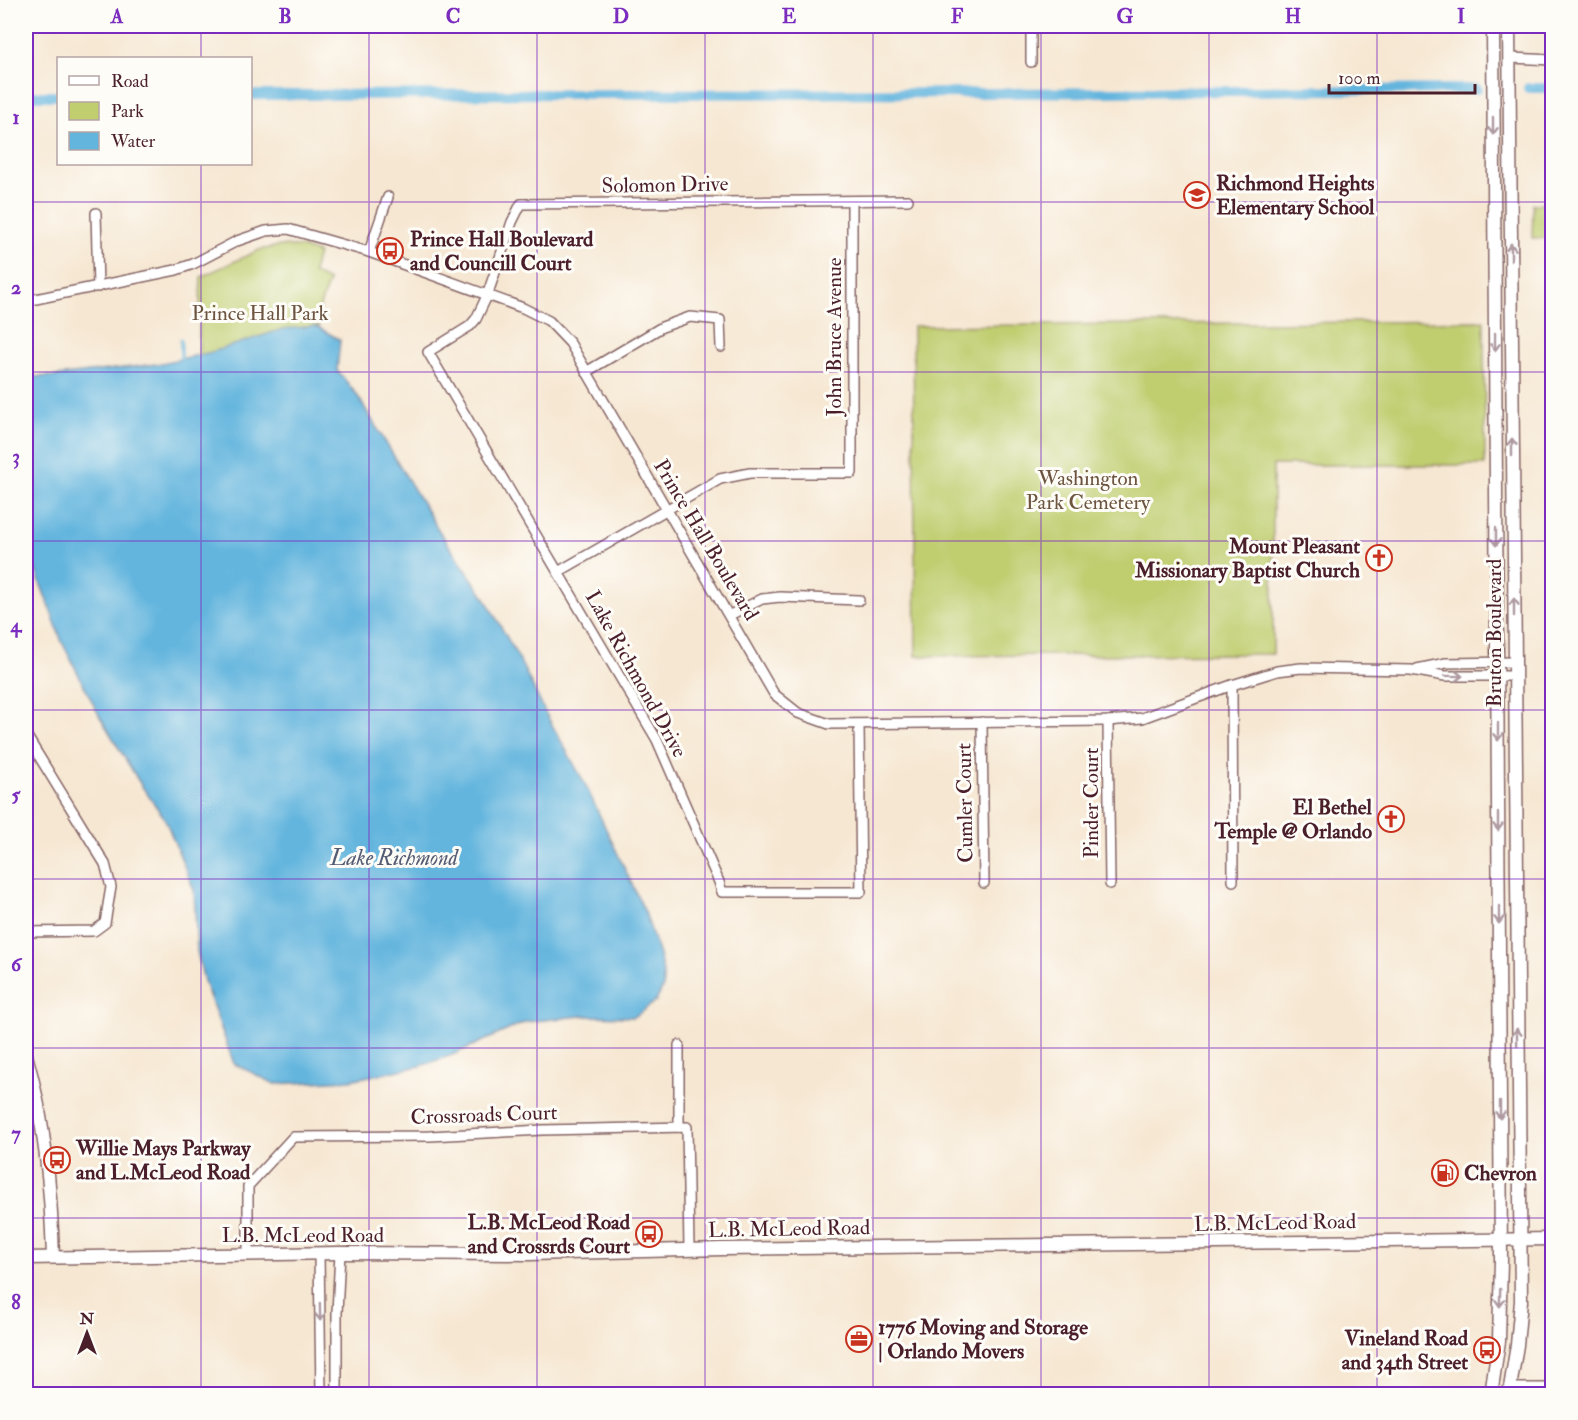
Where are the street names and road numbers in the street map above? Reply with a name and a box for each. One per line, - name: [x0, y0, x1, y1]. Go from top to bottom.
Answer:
- street label: Solomon Drive: [601, 170, 729, 200]
- street label: John Bruce Avenue: [821, 257, 848, 418]
- street label: Prince Hall Boulevard: [647, 454, 765, 626]
- street label: Bruton Boulevard: [1481, 558, 1508, 707]
- street label: Lake Richmond Drive: [579, 586, 693, 762]
- street label: Cumler Court: [950, 743, 980, 863]
- street label: Pinder Court: [1078, 747, 1105, 858]
- street label: Crossroads Court: [410, 1099, 558, 1131]
- street label: L.B. McLeod Road: [1194, 1208, 1357, 1238]
- street label: L.B. McLeod Road: [708, 1214, 871, 1244]
- street label: L.B. McLeod Road: [222, 1222, 385, 1249]

